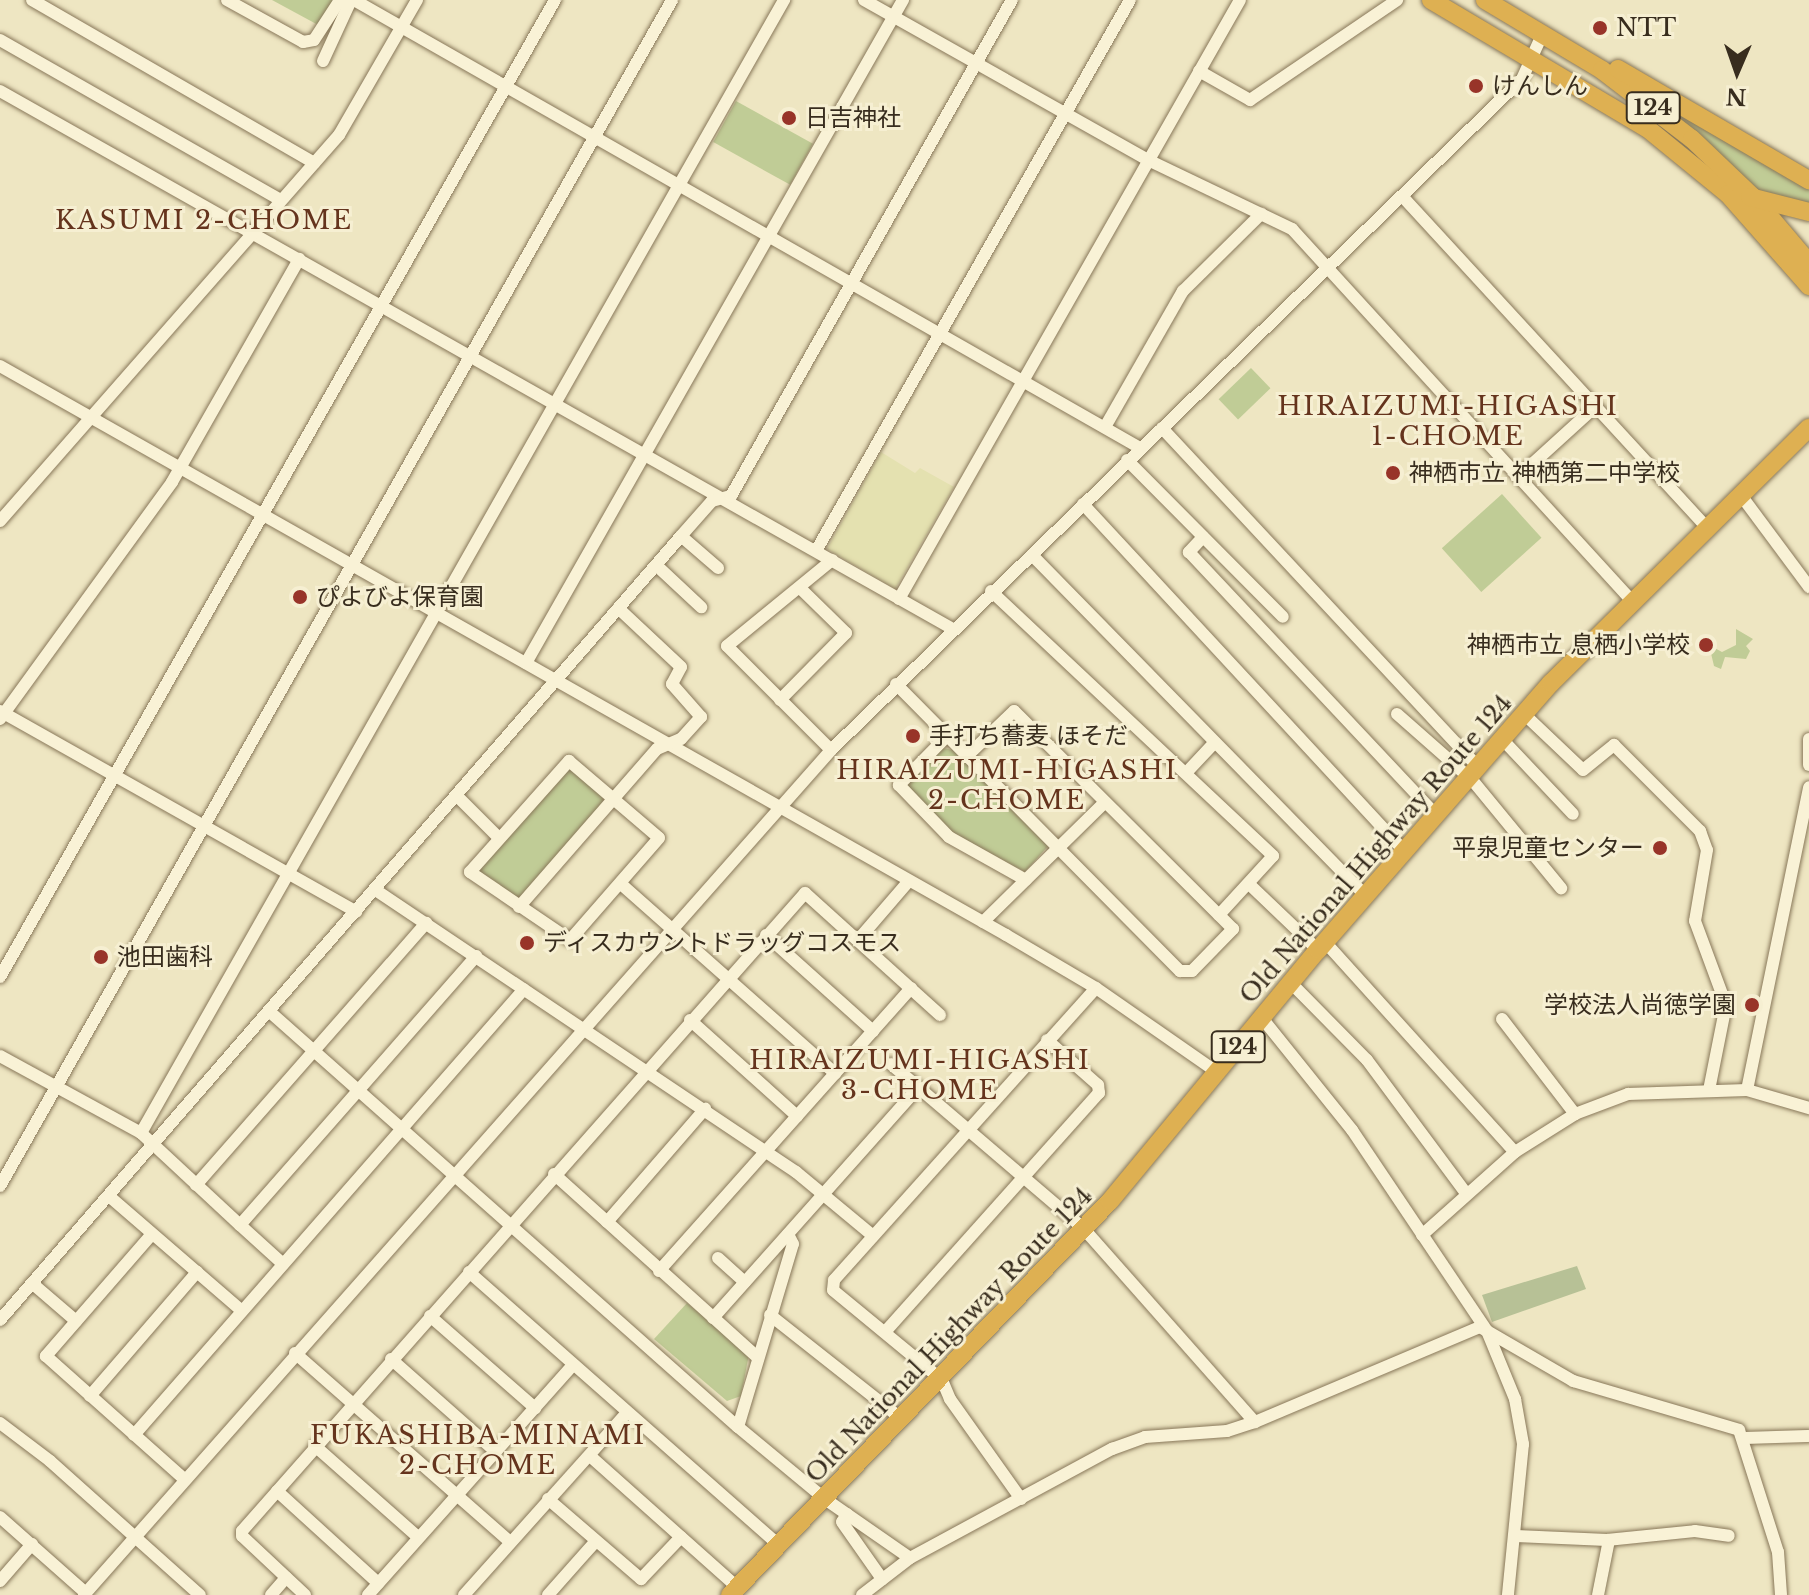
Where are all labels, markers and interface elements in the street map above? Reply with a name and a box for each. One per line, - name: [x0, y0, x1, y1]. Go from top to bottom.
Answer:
- place label: NTT: [1616, 14, 1676, 42]
- marker: NTT: [1591, 19, 1609, 37]
- north arrow: [1697, 32, 1777, 112]
- place label: けんしん: [1492, 72, 1588, 100]
- marker: けんしん: [1467, 77, 1485, 95]
- text: N: [1725, 83, 1747, 110]
- road number: 124: [1625, 90, 1681, 126]
- place label: 日吉神社: [805, 104, 901, 132]
- marker: 日吉神社: [780, 109, 798, 127]
- district label: KASUMI 2-CHOME: [55, 205, 353, 237]
- district label: HIRAIZUMI-HIGASHI 1-CHOME: [1277, 391, 1619, 452]
- place label: 神栖市立 神栖第二中学校: [1409, 459, 1680, 487]
- marker: 神栖市立 神栖第二中学校: [1384, 464, 1402, 482]
- place label: ぴよびよ保育園: [316, 583, 484, 611]
- marker: ぴよびよ保育園: [291, 588, 309, 606]
- place label: 神栖市立 息栖小学校: [1467, 631, 1690, 659]
- marker: 神栖市立 息栖小学校: [1697, 636, 1715, 654]
- street label: Old National Highway Route 124: [1234, 688, 1518, 1010]
- place label: 手打ち蕎麦 ほそだ: [929, 722, 1128, 750]
- marker: 手打ち蕎麦 ほそだ: [904, 727, 922, 745]
- district label: HIRAIZUMI-HIGASHI 2-CHOME: [836, 755, 1178, 816]
- place label: 平泉児童センター: [1452, 834, 1644, 862]
- marker: 平泉児童センター: [1651, 839, 1669, 857]
- place label: ディスカウントドラッグコスモス: [543, 929, 903, 957]
- marker: ディスカウントドラッグコスモス: [518, 934, 536, 952]
- place label: 池田歯科: [117, 943, 213, 971]
- marker: 池田歯科: [92, 948, 110, 966]
- place label: 学校法人尚徳学園: [1544, 991, 1736, 1019]
- marker: 学校法人尚徳学園: [1743, 996, 1761, 1014]
- road number: 124: [1210, 1029, 1266, 1065]
- district label: HIRAIZUMI-HIGASHI 3-CHOME: [749, 1045, 1091, 1106]
- street label: Old National Highway Route 124: [800, 1181, 1098, 1489]
- district label: FUKASHIBA-MINAMI 2-CHOME: [310, 1420, 646, 1482]

